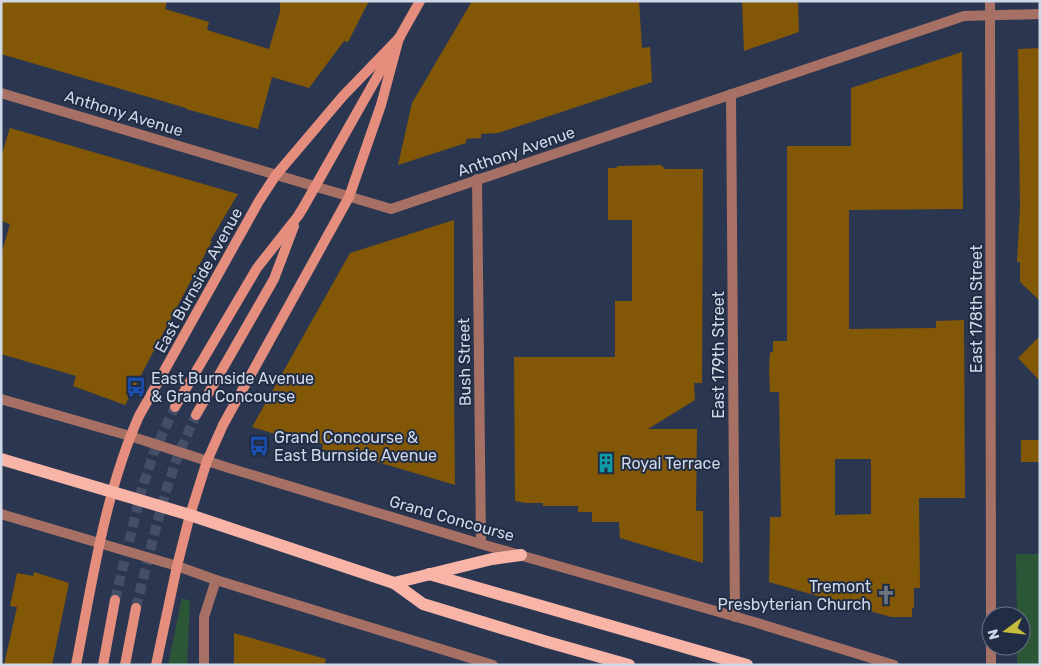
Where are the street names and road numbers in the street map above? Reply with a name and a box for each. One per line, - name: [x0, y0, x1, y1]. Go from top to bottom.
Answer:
- street label: Anthony Avenue: [62, 86, 185, 141]
- street label: Anthony Avenue: [455, 122, 577, 180]
- street label: East Burnside Avenue: [151, 204, 246, 356]
- street label: East 178th Street: [967, 245, 986, 373]
- street label: East 179th Street: [709, 291, 728, 419]
- street label: Bush Street: [454, 318, 475, 406]
- street label: Grand Concourse: [387, 492, 517, 545]

